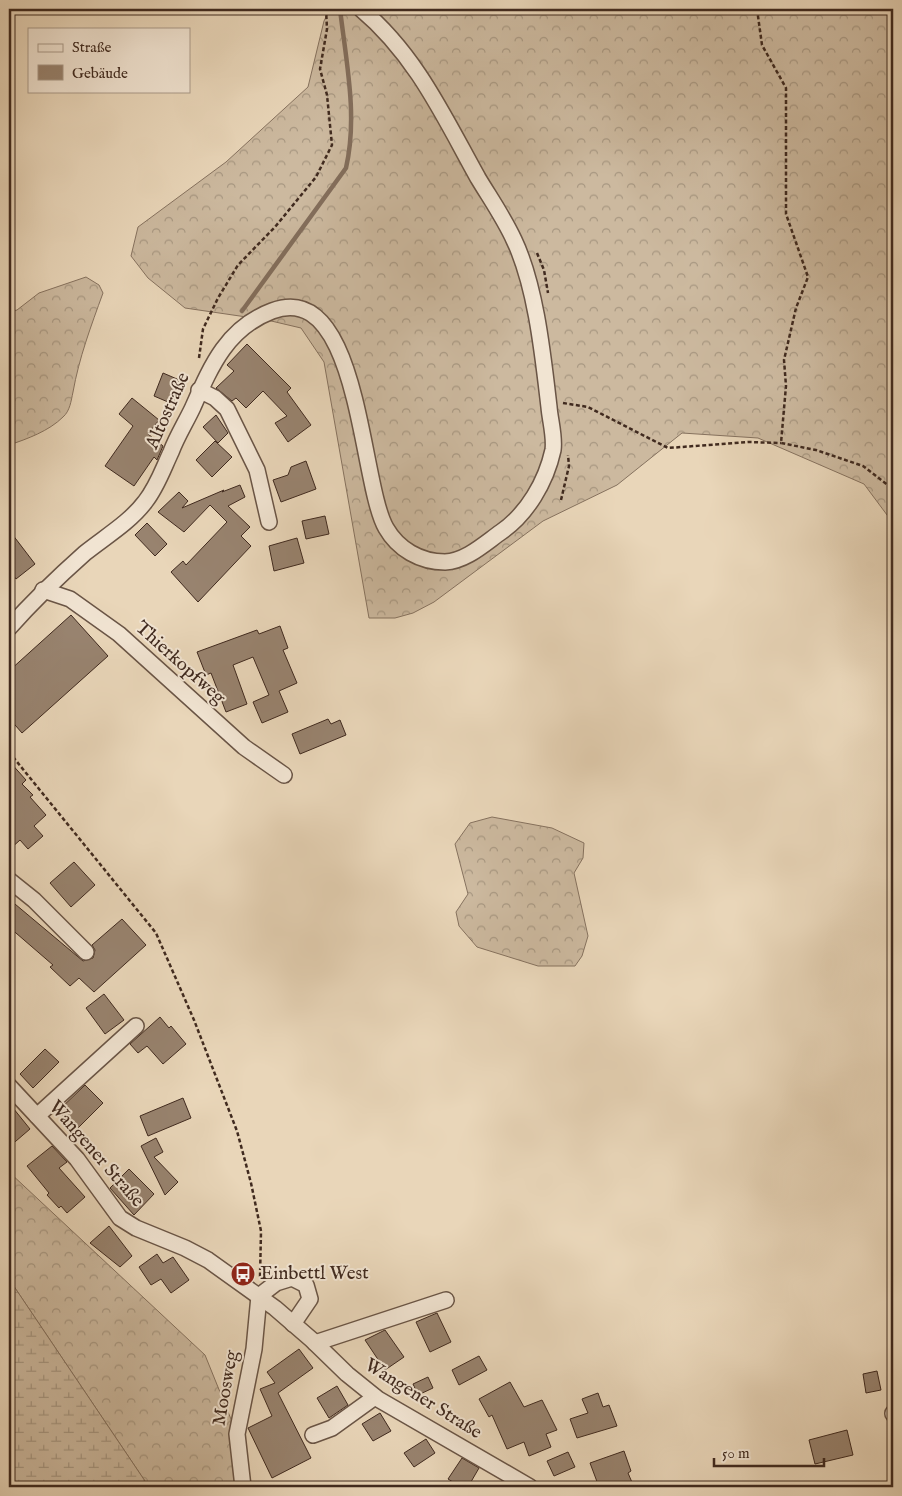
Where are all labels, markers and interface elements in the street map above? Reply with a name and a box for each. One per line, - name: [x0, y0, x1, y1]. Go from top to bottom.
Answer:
- legend: [28, 28, 190, 92]
- text: Straße: [72, 38, 112, 57]
- text: Gebäude: [72, 64, 128, 83]
- street label: Altostraße: [140, 369, 196, 454]
- street label: Thierkopfweg: [130, 616, 231, 710]
- street label: Wangener Straße: [43, 1095, 149, 1213]
- bus stop icon: Einbettl West: [230, 1261, 256, 1287]
- place label: Einbettl West: [260, 1262, 369, 1286]
- street label: Moosweg: [208, 1348, 245, 1428]
- street label: Wangener Straße: [360, 1353, 487, 1445]
- scale bar: [714, 1436, 824, 1468]
- text: 50 m: [722, 1444, 750, 1463]

